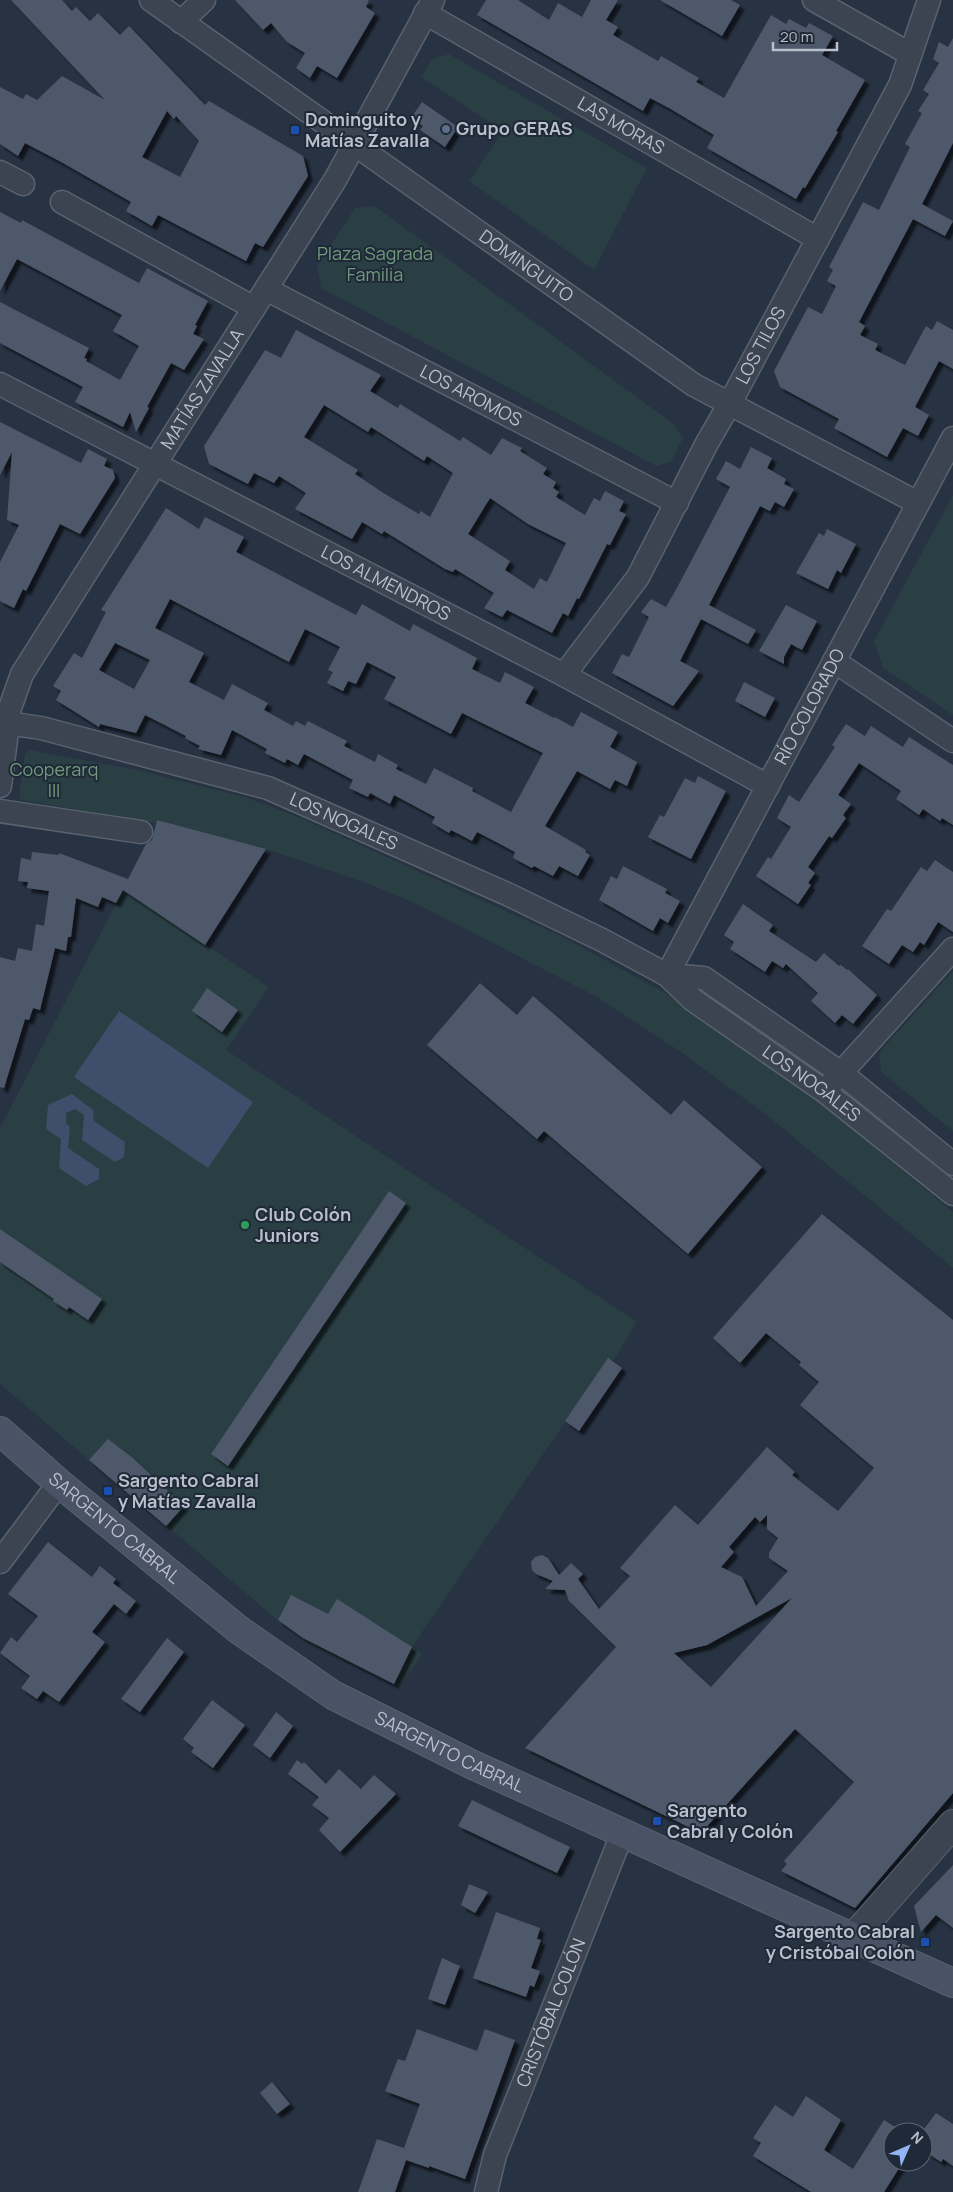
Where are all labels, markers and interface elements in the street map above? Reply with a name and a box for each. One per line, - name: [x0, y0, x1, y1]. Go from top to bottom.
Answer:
- scale bar: [773, 20, 837, 52]
- text: 20 m: [780, 26, 813, 47]
- street label: LAS MORAS: [574, 90, 669, 159]
- place label: Dominguito y Matías Zavalla: [305, 107, 430, 152]
- place label: Grupo GERAS: [456, 116, 573, 140]
- marker: Grupo GERAS: [440, 123, 452, 135]
- marker: Dominguito y Matías Zavalla: [289, 124, 301, 136]
- street label: DOMINGUITO: [475, 224, 579, 307]
- park label: Plaza Sagrada Familia: [317, 241, 433, 286]
- street label: LOS TILOS: [729, 302, 790, 388]
- street label: MATÍAS ZAVALLA: [155, 323, 249, 453]
- street label: LOS AROMOS: [416, 358, 526, 431]
- street label: LOS ALMENDROS: [317, 539, 455, 625]
- street label: RÍO COLORADO: [768, 644, 850, 768]
- park label: Cooperarq III: [10, 757, 98, 802]
- street label: LOS NOGALES: [286, 786, 402, 855]
- street label: LOS NOGALES: [758, 1039, 866, 1127]
- place label: Club Colón Juniors: [255, 1202, 351, 1247]
- marker: Club Colón Juniors: [239, 1219, 251, 1231]
- street label: SARGENTO CABRAL: [44, 1466, 186, 1588]
- place label: Sargento Cabral y Matías Zavalla: [118, 1468, 259, 1513]
- marker: Sargento Cabral y Matías Zavalla: [102, 1485, 114, 1497]
- street label: SARGENTO CABRAL: [371, 1705, 528, 1798]
- place label: Sargento Cabral y Colón: [667, 1798, 793, 1843]
- marker: Sargento Cabral y Colón: [651, 1815, 663, 1827]
- place label: Sargento Cabral y Cristóbal Colón: [766, 1919, 915, 1964]
- street label: CRISTÓBAL COLÓN: [510, 1935, 591, 2090]
- marker: Sargento Cabral y Cristóbal Colón: [919, 1936, 931, 1948]
- north arrow: [883, 2122, 933, 2172]
- text: N: [907, 2127, 928, 2148]

